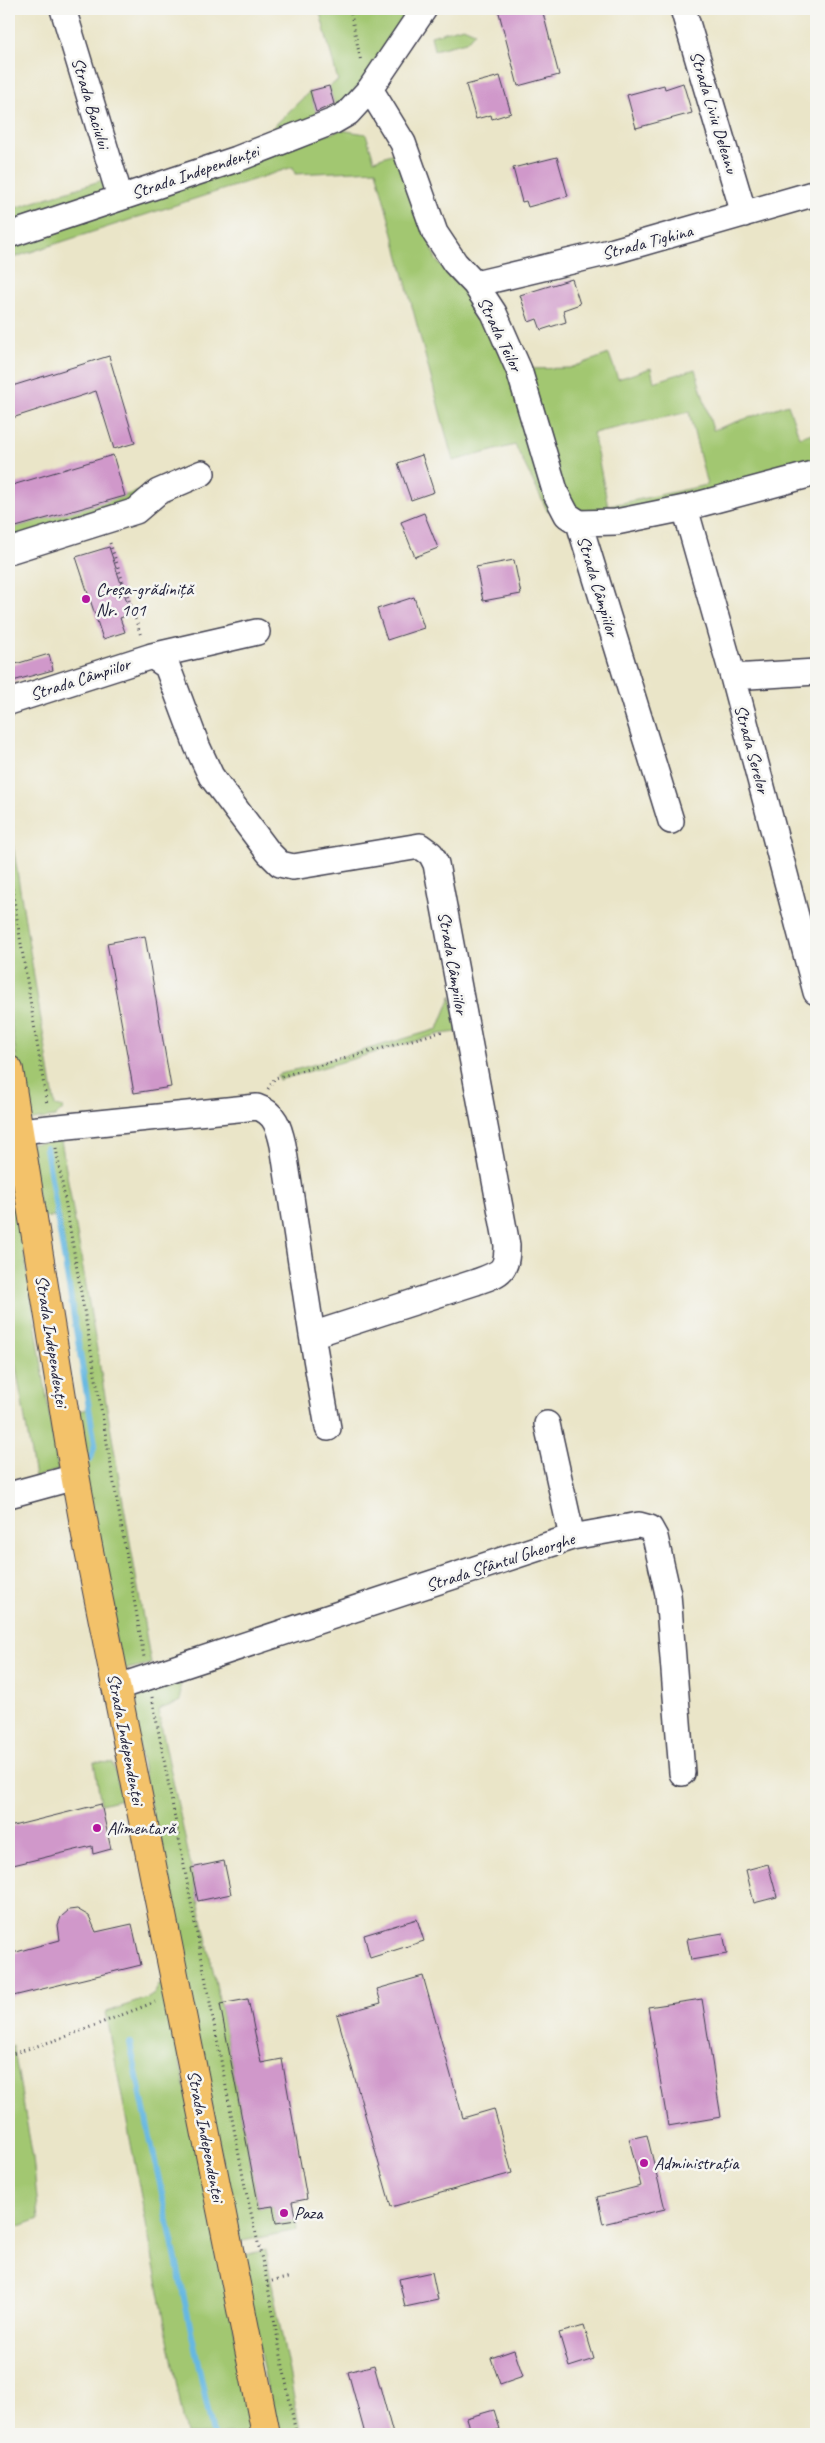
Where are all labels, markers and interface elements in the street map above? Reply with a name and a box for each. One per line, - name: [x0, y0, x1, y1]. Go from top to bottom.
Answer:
- street label: Strada Liviu Deleanu: [685, 48, 743, 177]
- street label: Strada Baciului: [67, 55, 116, 154]
- street label: Strada Independenței: [129, 139, 264, 204]
- street label: Strada Tighina: [599, 219, 696, 265]
- street label: Strada Teilor: [473, 293, 528, 376]
- street label: Strada Câmpiilor: [572, 533, 624, 641]
- place label: Creșa-grădiniță Nr. 101: [96, 578, 195, 621]
- marker: Creșa-grădiniță Nr. 101: [80, 593, 92, 605]
- street label: Strada Câmpiilor: [27, 652, 135, 706]
- street label: Strada Serelor: [730, 702, 775, 797]
- street label: Strada Câmpiilor: [433, 910, 473, 1019]
- street label: Strada Independenței: [31, 1274, 74, 1411]
- street label: Strada Sfântul Gheorghe: [423, 1527, 578, 1596]
- street label: Strada Independenței: [103, 1672, 150, 1809]
- place label: Alimentară: [107, 1817, 177, 1839]
- marker: Alimentară: [91, 1822, 103, 1834]
- street label: Strada Independenței: [183, 2069, 230, 2206]
- place label: Administrația: [654, 2152, 740, 2174]
- marker: Administrația: [638, 2157, 650, 2169]
- place label: Paza: [294, 2202, 324, 2224]
- marker: Paza: [278, 2207, 290, 2219]

